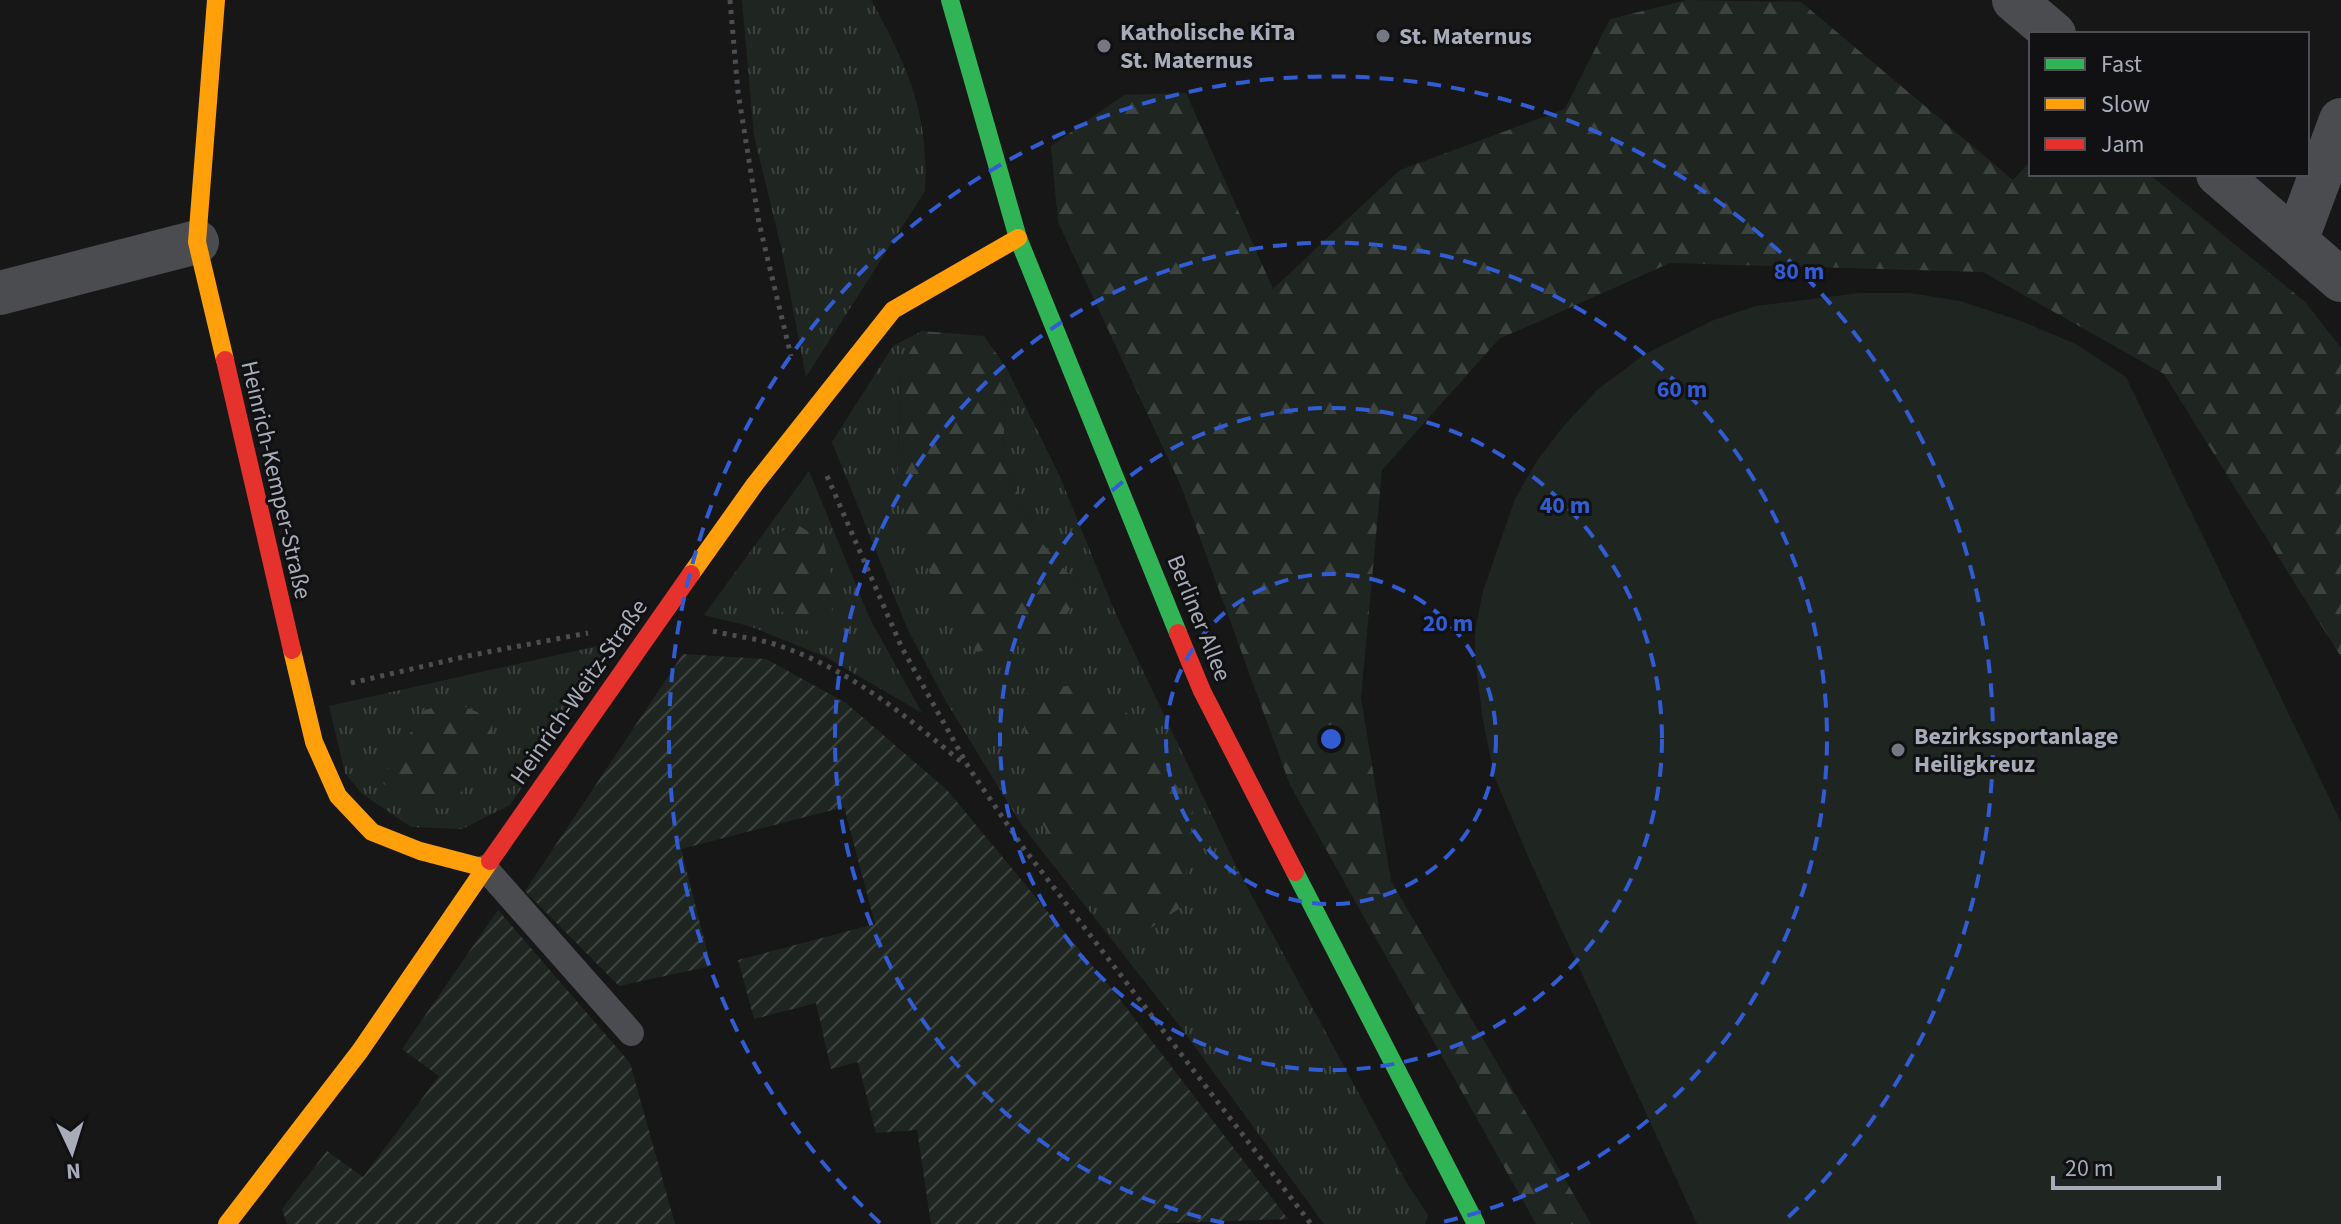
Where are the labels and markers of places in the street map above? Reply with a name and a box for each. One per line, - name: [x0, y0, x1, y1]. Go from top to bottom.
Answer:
- place label: Katholische KiTa St. Maternus: [1120, 15, 1295, 78]
- place label: St. Maternus: [1399, 19, 1532, 54]
- marker: St. Maternus: [1374, 27, 1392, 45]
- marker: Katholische KiTa St. Maternus: [1095, 37, 1113, 55]
- place label: Bezirkssportanlage Heiligkreuz: [1914, 719, 2118, 782]
- centre of rings: [1317, 725, 1345, 753]
- marker: Bezirkssportanlage Heiligkreuz: [1889, 741, 1907, 759]

